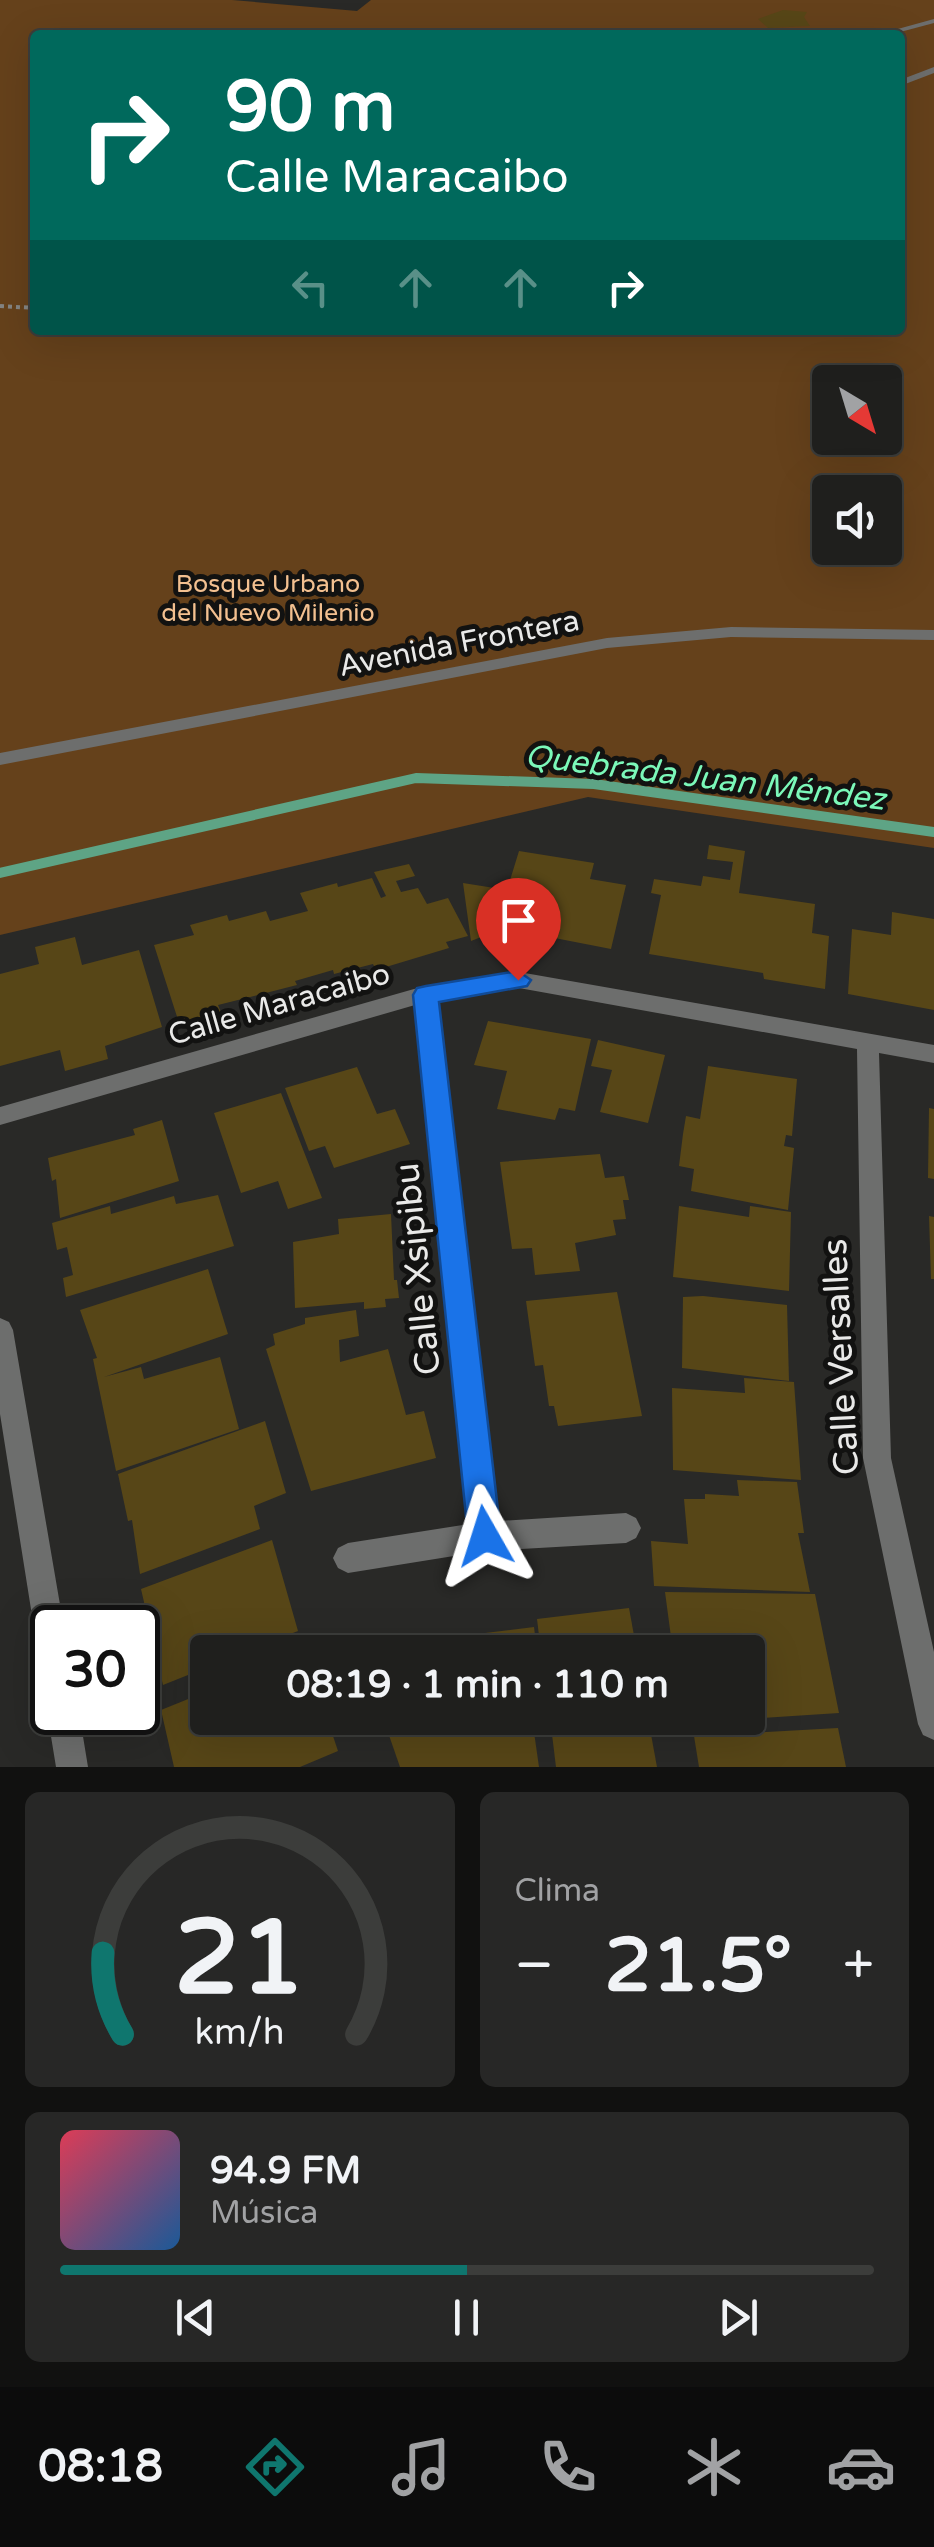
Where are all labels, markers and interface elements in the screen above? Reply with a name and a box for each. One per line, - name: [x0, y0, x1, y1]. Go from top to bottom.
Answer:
- text: 90 m: [225, 66, 395, 150]
- icon: right: [60, 70, 190, 200]
- text: Calle Maracaibo: [225, 151, 569, 205]
- icon: left: [283, 260, 338, 315]
- icon: ahead: [388, 260, 443, 315]
- icon: ahead: [493, 260, 548, 315]
- icon: right: [598, 260, 653, 315]
- north arrow: [812, 365, 902, 455]
- map controls: [812, 365, 902, 565]
- button: sound: [812, 475, 902, 565]
- park label: Bosque Urbano del Nuevo Milenio: [161, 569, 375, 628]
- street label: Avenida Frontera: [336, 602, 583, 685]
- water label: Quebrada Juan Méndez: [523, 737, 890, 819]
- pin: [476, 878, 561, 981]
- icon: arrive: [491, 893, 546, 948]
- street label: Calle Maracaibo: [164, 955, 394, 1054]
- street label: Calle Xsipibu: [386, 1161, 450, 1377]
- street label: Calle Versalles: [814, 1238, 868, 1476]
- position arrow: [433, 1484, 537, 1588]
- speed limit sign: 30: [30, 1605, 160, 1735]
- text: 08:19 · 1 min · 110 m: [286, 1662, 669, 1708]
- text: Clima: [515, 1872, 600, 1910]
- text: 21: [174, 1897, 305, 2022]
- text: 21.5°: [605, 1921, 792, 2011]
- text: −: [515, 1933, 554, 1999]
- text: +: [843, 1933, 874, 1999]
- text: km/h: [195, 2011, 285, 2054]
- text: 94.9 FM: [210, 2148, 361, 2194]
- text: Música: [210, 2194, 318, 2232]
- icon: previous: [168, 2290, 223, 2345]
- icon: pause: [439, 2290, 494, 2345]
- icon: next: [711, 2290, 766, 2345]
- icon: directions: [240, 2432, 310, 2502]
- icon: music: [386, 2432, 456, 2502]
- icon: phone: [533, 2432, 603, 2502]
- icon: climate: [679, 2432, 749, 2502]
- icon: car: [826, 2432, 896, 2502]
- text: 08:18: [38, 2440, 163, 2494]

